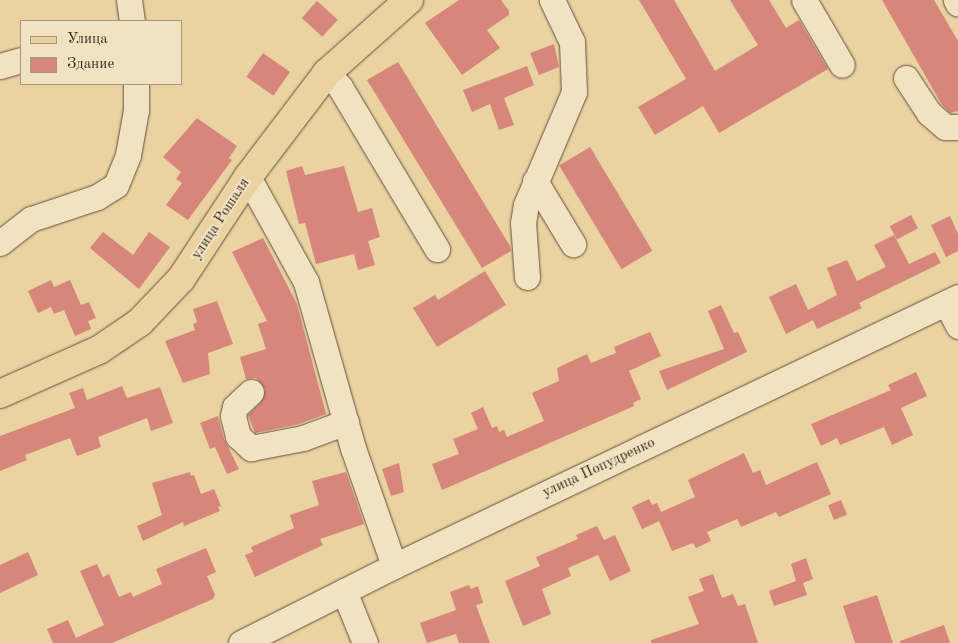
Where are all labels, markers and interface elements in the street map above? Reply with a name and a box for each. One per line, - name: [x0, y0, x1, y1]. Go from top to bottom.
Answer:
- legend: [20, 20, 182, 85]
- text: Улица: [67, 32, 108, 47]
- text: Здание: [67, 57, 114, 72]
- street label: улица Рошаля: [188, 175, 254, 263]
- street label: улица Попудренко: [540, 434, 658, 502]

